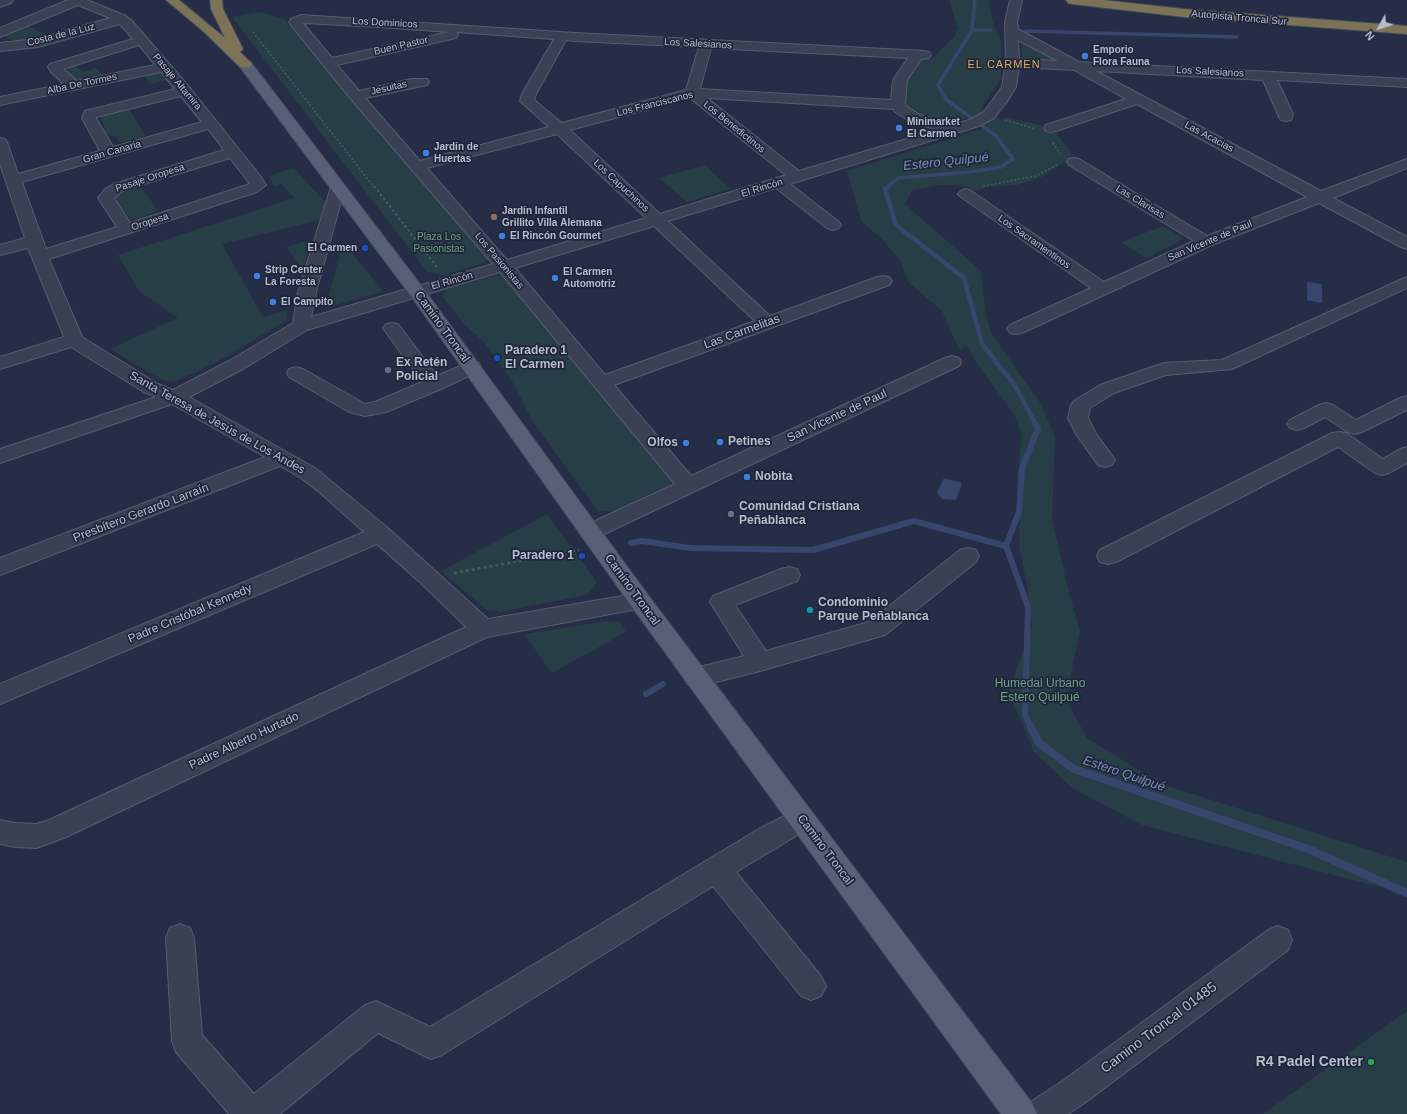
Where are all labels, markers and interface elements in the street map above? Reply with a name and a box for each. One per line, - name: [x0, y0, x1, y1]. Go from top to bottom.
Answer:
- street label: Autopista Troncal Sur: [1191, 8, 1287, 28]
- north arrow: [1359, 8, 1399, 48]
- street label: Los Dominicos: [352, 15, 418, 31]
- street label: Costa de la Luz: [26, 21, 96, 49]
- text: N: [1363, 29, 1377, 43]
- street label: Buen Pastor: [373, 34, 429, 58]
- street label: Los Salesianos: [664, 36, 732, 52]
- place label: Emporio Flora Fauna: [1093, 44, 1150, 68]
- street label: Pasaje Altamira: [150, 51, 204, 113]
- marker: Emporio Flora Fauna: [1080, 51, 1090, 61]
- district label: EL CARMEN: [967, 58, 1041, 72]
- street label: Los Salesianos: [1176, 64, 1244, 80]
- street label: Alba De Tormes: [46, 71, 118, 97]
- street label: Jesuitas: [370, 78, 408, 98]
- street label: Los Franciscanos: [616, 89, 694, 119]
- street label: Los Benedictinos: [701, 98, 767, 156]
- place label: Minimarket El Carmen: [907, 116, 960, 140]
- street label: Las Acacias: [1182, 119, 1236, 155]
- marker: Minimarket El Carmen: [894, 123, 904, 133]
- street label: Gran Canaria: [81, 138, 143, 166]
- place label: Jardín de Huertas: [434, 141, 478, 164]
- marker: Jardín de Huertas: [421, 148, 431, 158]
- water label: Estero Quilpué: [902, 150, 990, 174]
- street label: Los Capuchinos: [591, 157, 651, 215]
- street label: Pasaje Oropesa: [114, 161, 186, 195]
- street label: El Rincón: [740, 176, 784, 200]
- street label: Las Clarisas: [1113, 183, 1167, 221]
- place label: Jardín Infantil Grillito Villa Alemana: [502, 205, 602, 228]
- street label: Oropesa: [130, 210, 170, 234]
- marker: Jardín Infantil Grillito Villa Alemana: [489, 212, 499, 222]
- street label: Los Sacramentinos: [995, 213, 1073, 271]
- street label: San Vicente de Paul: [1166, 218, 1254, 264]
- street label: Los Pasionistas: [472, 230, 526, 292]
- place label: El Rincón Gourmet: [510, 230, 601, 242]
- park label: Plaza Los Pasionistas: [413, 231, 465, 254]
- marker: El Rincón Gourmet: [497, 231, 507, 241]
- place label: El Carmen: [308, 242, 357, 254]
- marker: El Carmen: [360, 243, 370, 253]
- place label: Strip Center La Foresta: [265, 264, 322, 288]
- place label: El Carmen Automotriz: [563, 266, 616, 290]
- street label: El Rincón: [430, 269, 474, 293]
- marker: Strip Center La Foresta: [252, 271, 262, 281]
- marker: El Carmen Automotriz: [550, 273, 560, 283]
- street label: Camino Troncal: [411, 289, 473, 365]
- place label: El Campito: [281, 296, 333, 308]
- marker: El Campito: [268, 297, 278, 307]
- street label: Las Carmelitas: [702, 312, 782, 352]
- place label: Paradero 1 El Carmen: [505, 344, 567, 372]
- marker: Paradero 1 El Carmen: [492, 353, 502, 363]
- place label: Ex Retén Policial: [396, 356, 447, 384]
- marker: Ex Retén Policial: [383, 365, 393, 375]
- street label: Santa Teresa de Jesús de Los Andes: [127, 369, 307, 477]
- street label: San Vicente de Paul: [785, 387, 889, 445]
- place label: Petines: [728, 435, 771, 449]
- place label: Olfos: [647, 436, 678, 450]
- marker: Petines: [715, 437, 725, 447]
- marker: Olfos: [681, 438, 691, 448]
- place label: Nobita: [755, 470, 792, 484]
- marker: Nobita: [742, 472, 752, 482]
- street label: Presbítero Gerardo Larraín: [71, 480, 211, 546]
- place label: Comunidad Cristiana Peñablanca: [739, 500, 860, 528]
- marker: Comunidad Cristiana Peñablanca: [726, 509, 736, 519]
- place label: Paradero 1: [512, 549, 574, 563]
- marker: Paradero 1: [577, 551, 587, 561]
- street label: Camino Troncal: [601, 552, 663, 628]
- street label: Padre Cristóbal Kennedy: [126, 581, 254, 647]
- place label: Condominio Parque Peñablanca: [818, 596, 929, 624]
- marker: Condominio Parque Peñablanca: [805, 605, 815, 615]
- park label: Humedal Urbano Estero Quilpué: [995, 677, 1085, 705]
- street label: Padre Alberto Hurtado: [187, 709, 301, 773]
- water label: Estero Quilpué: [1081, 753, 1167, 795]
- street label: Camino Troncal: [794, 812, 856, 888]
- street label: Camino Troncal 01485: [1098, 979, 1220, 1077]
- place label: R4 Padel Center: [1256, 1054, 1363, 1070]
- marker: R4 Padel Center: [1366, 1057, 1376, 1067]

